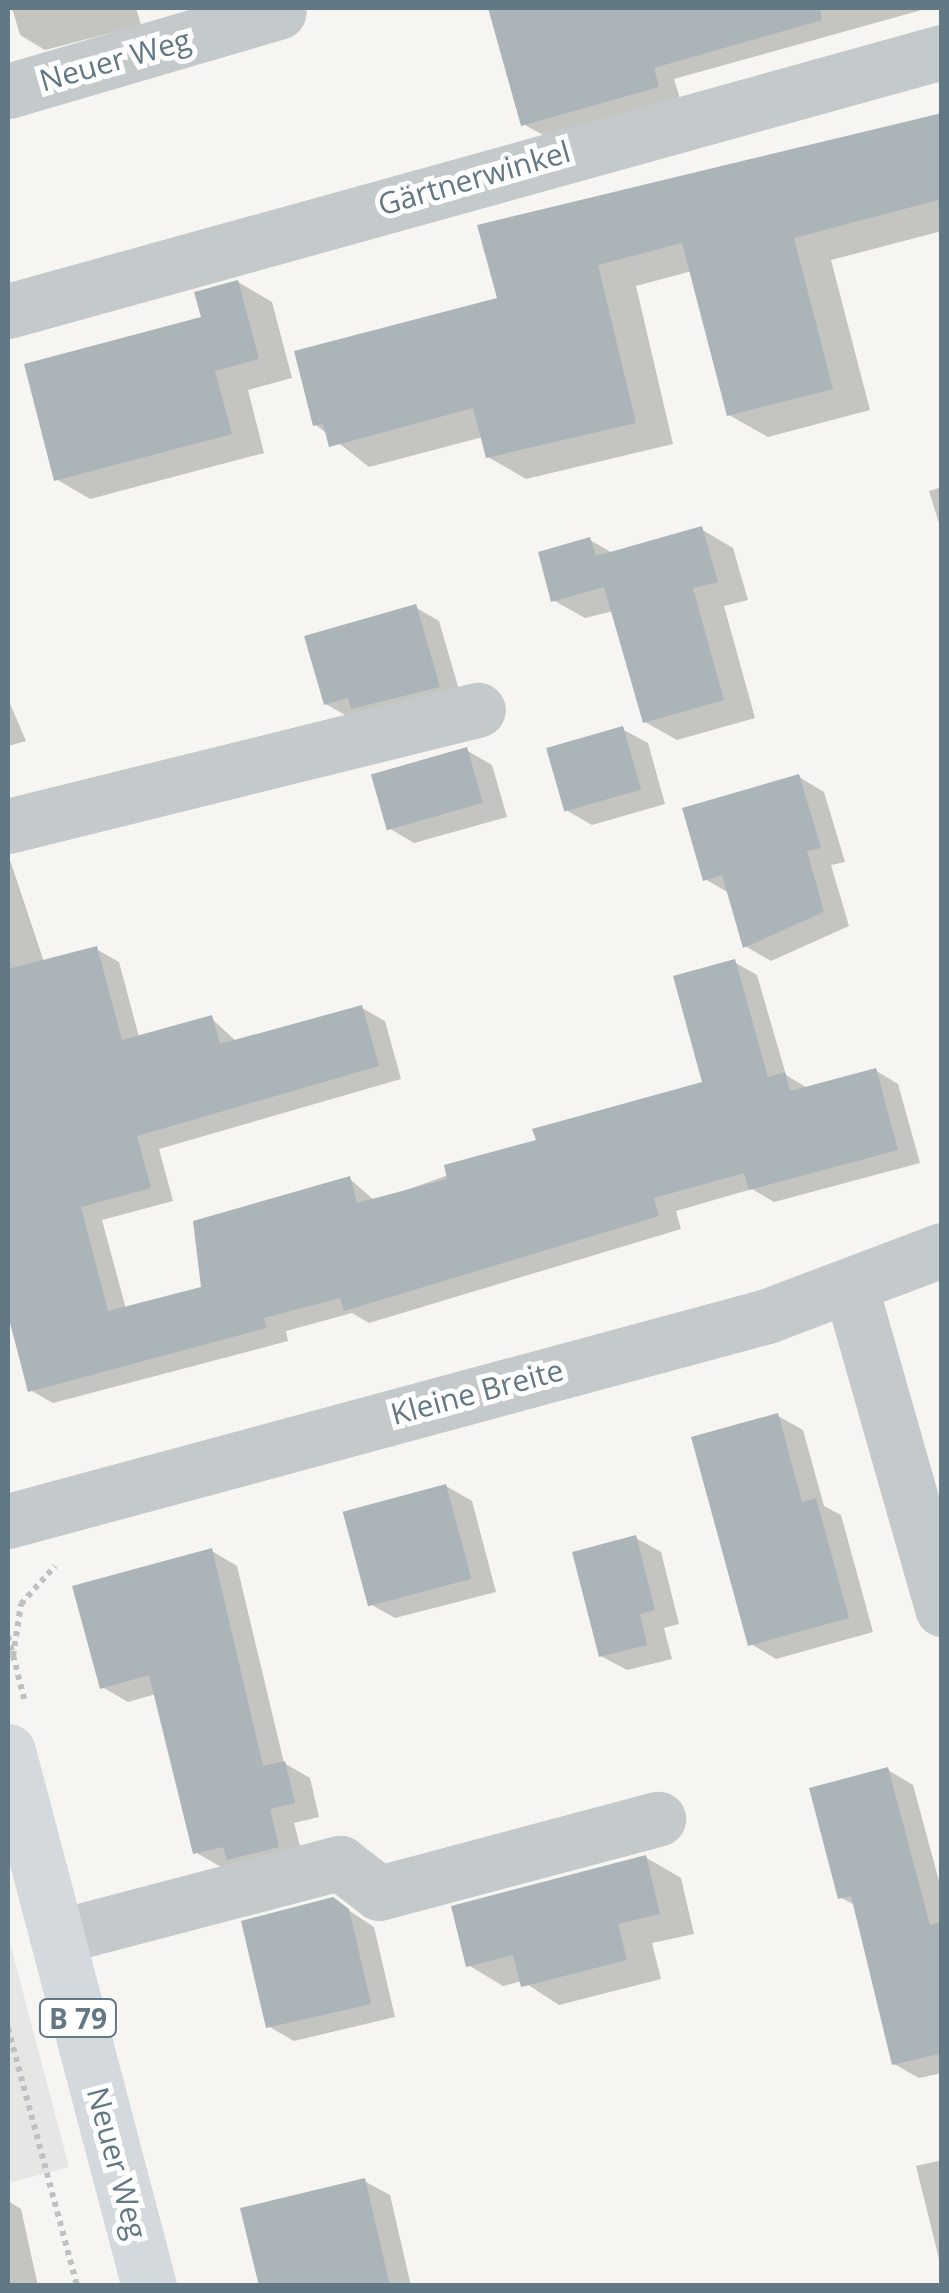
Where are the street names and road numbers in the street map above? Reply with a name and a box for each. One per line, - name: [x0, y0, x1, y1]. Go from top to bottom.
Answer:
- street label: Neuer Weg: [35, 21, 195, 99]
- street label: Gärtnerwinkel: [374, 133, 574, 223]
- street label: Kleine Breite: [387, 1352, 567, 1432]
- road number: B 79: [38, 1995, 118, 2041]
- street label: Neuer Weg: [79, 2083, 155, 2243]

